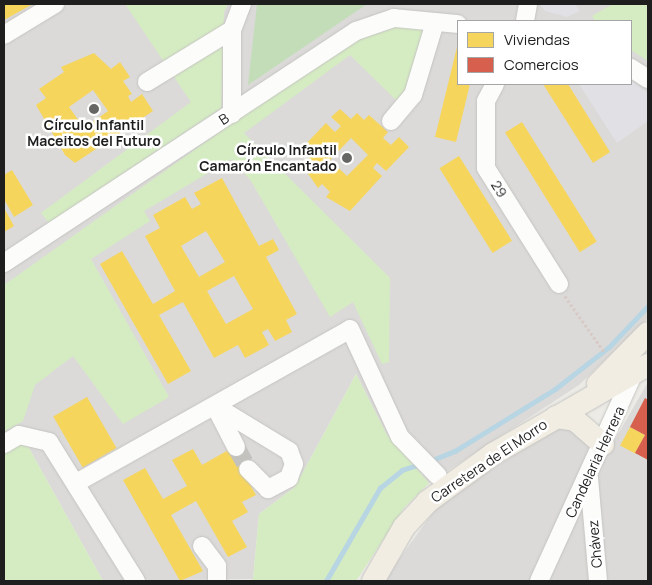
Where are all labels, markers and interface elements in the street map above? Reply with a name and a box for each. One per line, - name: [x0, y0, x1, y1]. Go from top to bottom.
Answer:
- legend: [457, 20, 632, 85]
- text: Viviendas: [504, 29, 570, 50]
- text: Comercios: [504, 54, 579, 75]
- marker: Círculo Infantil Maceitos del Futuro: [88, 103, 100, 115]
- street label: B: [216, 110, 232, 128]
- place label: Círculo Infantil Maceitos del Futuro: [27, 117, 161, 150]
- place label: Círculo Infantil Camarón Encantado: [199, 142, 337, 174]
- marker: Círculo Infantil Camarón Encantado: [341, 152, 353, 164]
- street label: 29: [487, 177, 511, 201]
- street label: Candelaria Herrera: [562, 404, 628, 520]
- street label: Carretera de El Morro: [428, 416, 550, 506]
- street label: Chávez: [585, 519, 605, 569]

